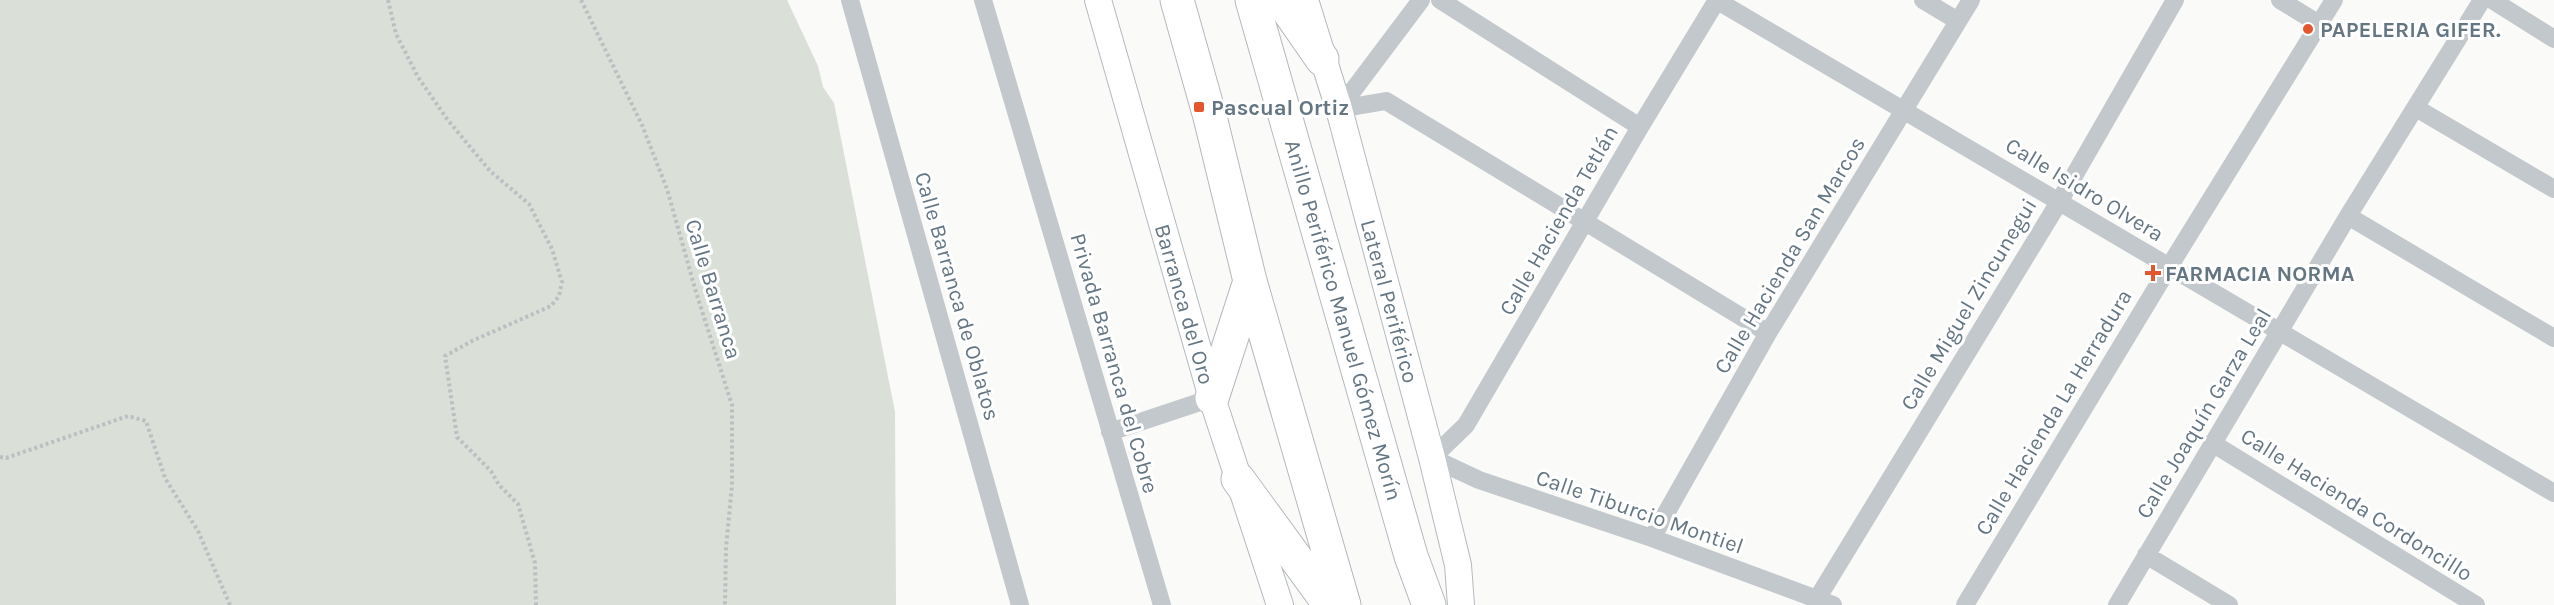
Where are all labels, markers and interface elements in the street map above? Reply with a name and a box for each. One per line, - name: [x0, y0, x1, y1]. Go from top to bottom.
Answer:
- place label: PAPELERIA GIFER.: [2320, 17, 2501, 43]
- marker: PAPELERIA GIFER.: [2301, 22, 2315, 36]
- place label: Pascual Ortiz: [1211, 95, 1349, 121]
- marker: Pascual Ortiz: [1192, 100, 1206, 114]
- street label: Calle Hacienda Tetlán: [1494, 121, 1624, 320]
- street label: Calle Hacienda San Marcos: [1709, 132, 1871, 379]
- street label: Calle Isidro Olvera: [2001, 132, 2168, 247]
- street label: Anillo Periférico Manuel Gómez Morín: [1279, 137, 1407, 504]
- street label: Calle Barranca de Oblatos: [909, 169, 1005, 423]
- street label: Calle Miguel Zincunegui: [1895, 194, 2042, 415]
- street label: Calle Barranca: [679, 216, 747, 362]
- street label: Lateral Periférico: [1355, 217, 1423, 386]
- street label: Barranca del Oro: [1149, 221, 1219, 387]
- street label: Privada Barranca del Cobre: [1064, 230, 1164, 496]
- place label: FARMACIA NORMA: [2165, 261, 2355, 287]
- marker: FARMACIA NORMA: [2146, 266, 2160, 280]
- street label: Calle Hacienda La Herradura: [1970, 285, 2138, 540]
- street label: Calle Joaquín Garza Leal: [2131, 304, 2277, 523]
- street label: Calle Hacienda Cordoncillo: [2236, 423, 2477, 587]
- street label: Calle Tiburcio Montiel: [1533, 464, 1747, 560]

